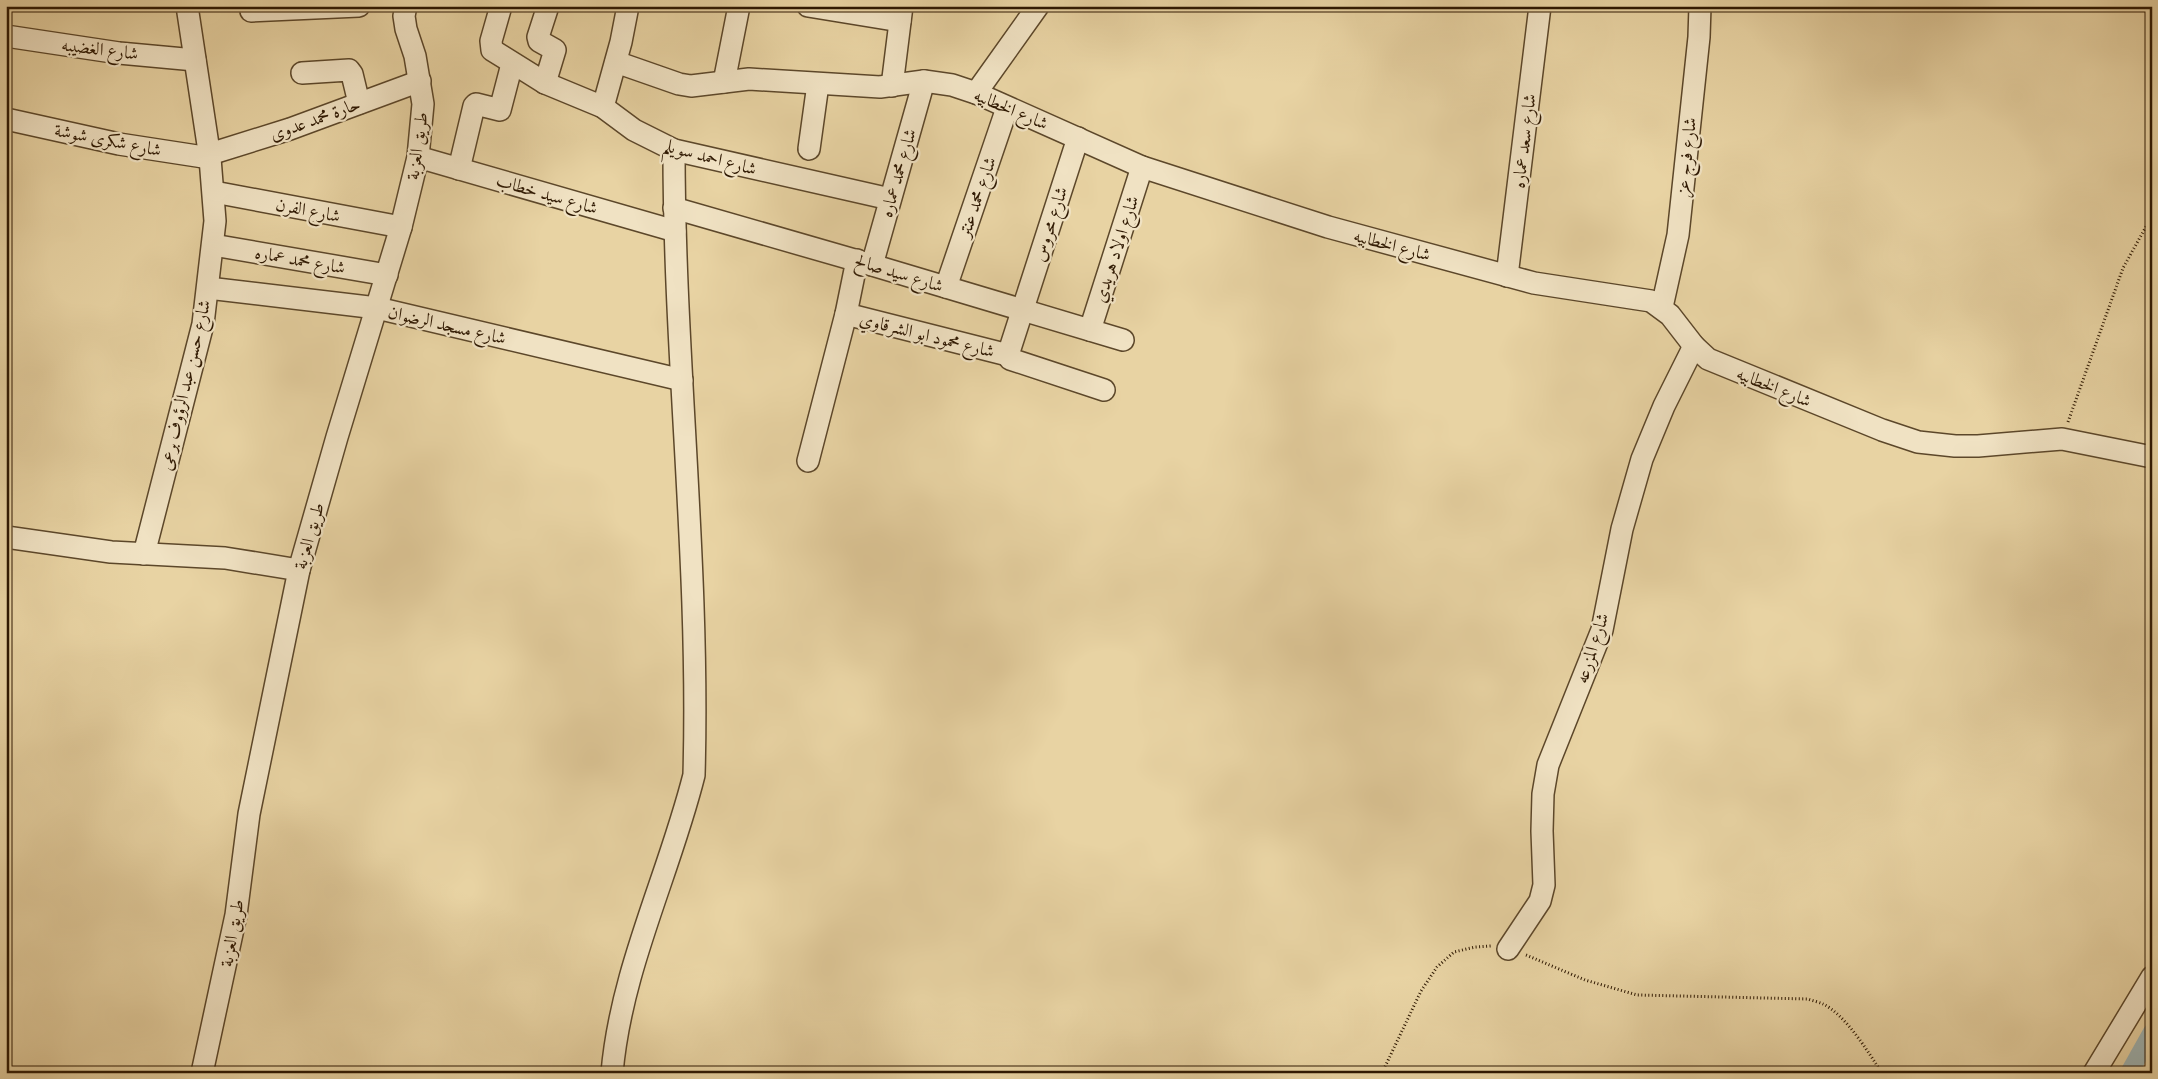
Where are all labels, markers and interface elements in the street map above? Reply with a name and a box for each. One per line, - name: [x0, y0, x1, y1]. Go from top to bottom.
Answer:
- street label: شارع الغضيبه: [60, 30, 140, 69]
- street label: شارع الخطابيه: [969, 81, 1053, 138]
- street label: حارة محمد عدوى: [266, 90, 364, 147]
- street label: شارع سعد عماره: [1504, 92, 1545, 190]
- street label: طريق العزبة: [398, 110, 435, 182]
- street label: شارع شكرى شوشة: [52, 116, 164, 165]
- street label: شارع فرج عز: [1668, 116, 1706, 198]
- street label: شارع محمد عماره: [872, 125, 925, 221]
- street label: شارع احمد سويلم: [659, 131, 760, 187]
- street label: شارع محمد عنتر: [949, 153, 1005, 243]
- street label: شارع سيد خطاب: [493, 166, 601, 223]
- street label: شارع محروس: [1025, 183, 1076, 265]
- street label: شارع الفرن: [273, 190, 343, 231]
- street label: شارع اولاد هريدي: [1086, 192, 1147, 307]
- street label: شارع الخطابيه: [1350, 221, 1434, 270]
- street label: شارع محمد عماره: [252, 238, 347, 283]
- street label: شارع سيد صالح: [851, 246, 947, 302]
- street label: شارع حسن عبد الرؤوف برعى: [152, 297, 219, 473]
- street label: شارع مسجد الرضوان: [385, 298, 509, 353]
- street label: شارع محمود ابو الشرقاوي: [856, 305, 998, 366]
- street label: شارع الخطابيه: [1732, 359, 1816, 416]
- street label: طريق العزبة: [286, 499, 331, 572]
- street label: شارع المزرعه: [1567, 609, 1618, 687]
- street label: طريق العزبة: [212, 897, 251, 969]

